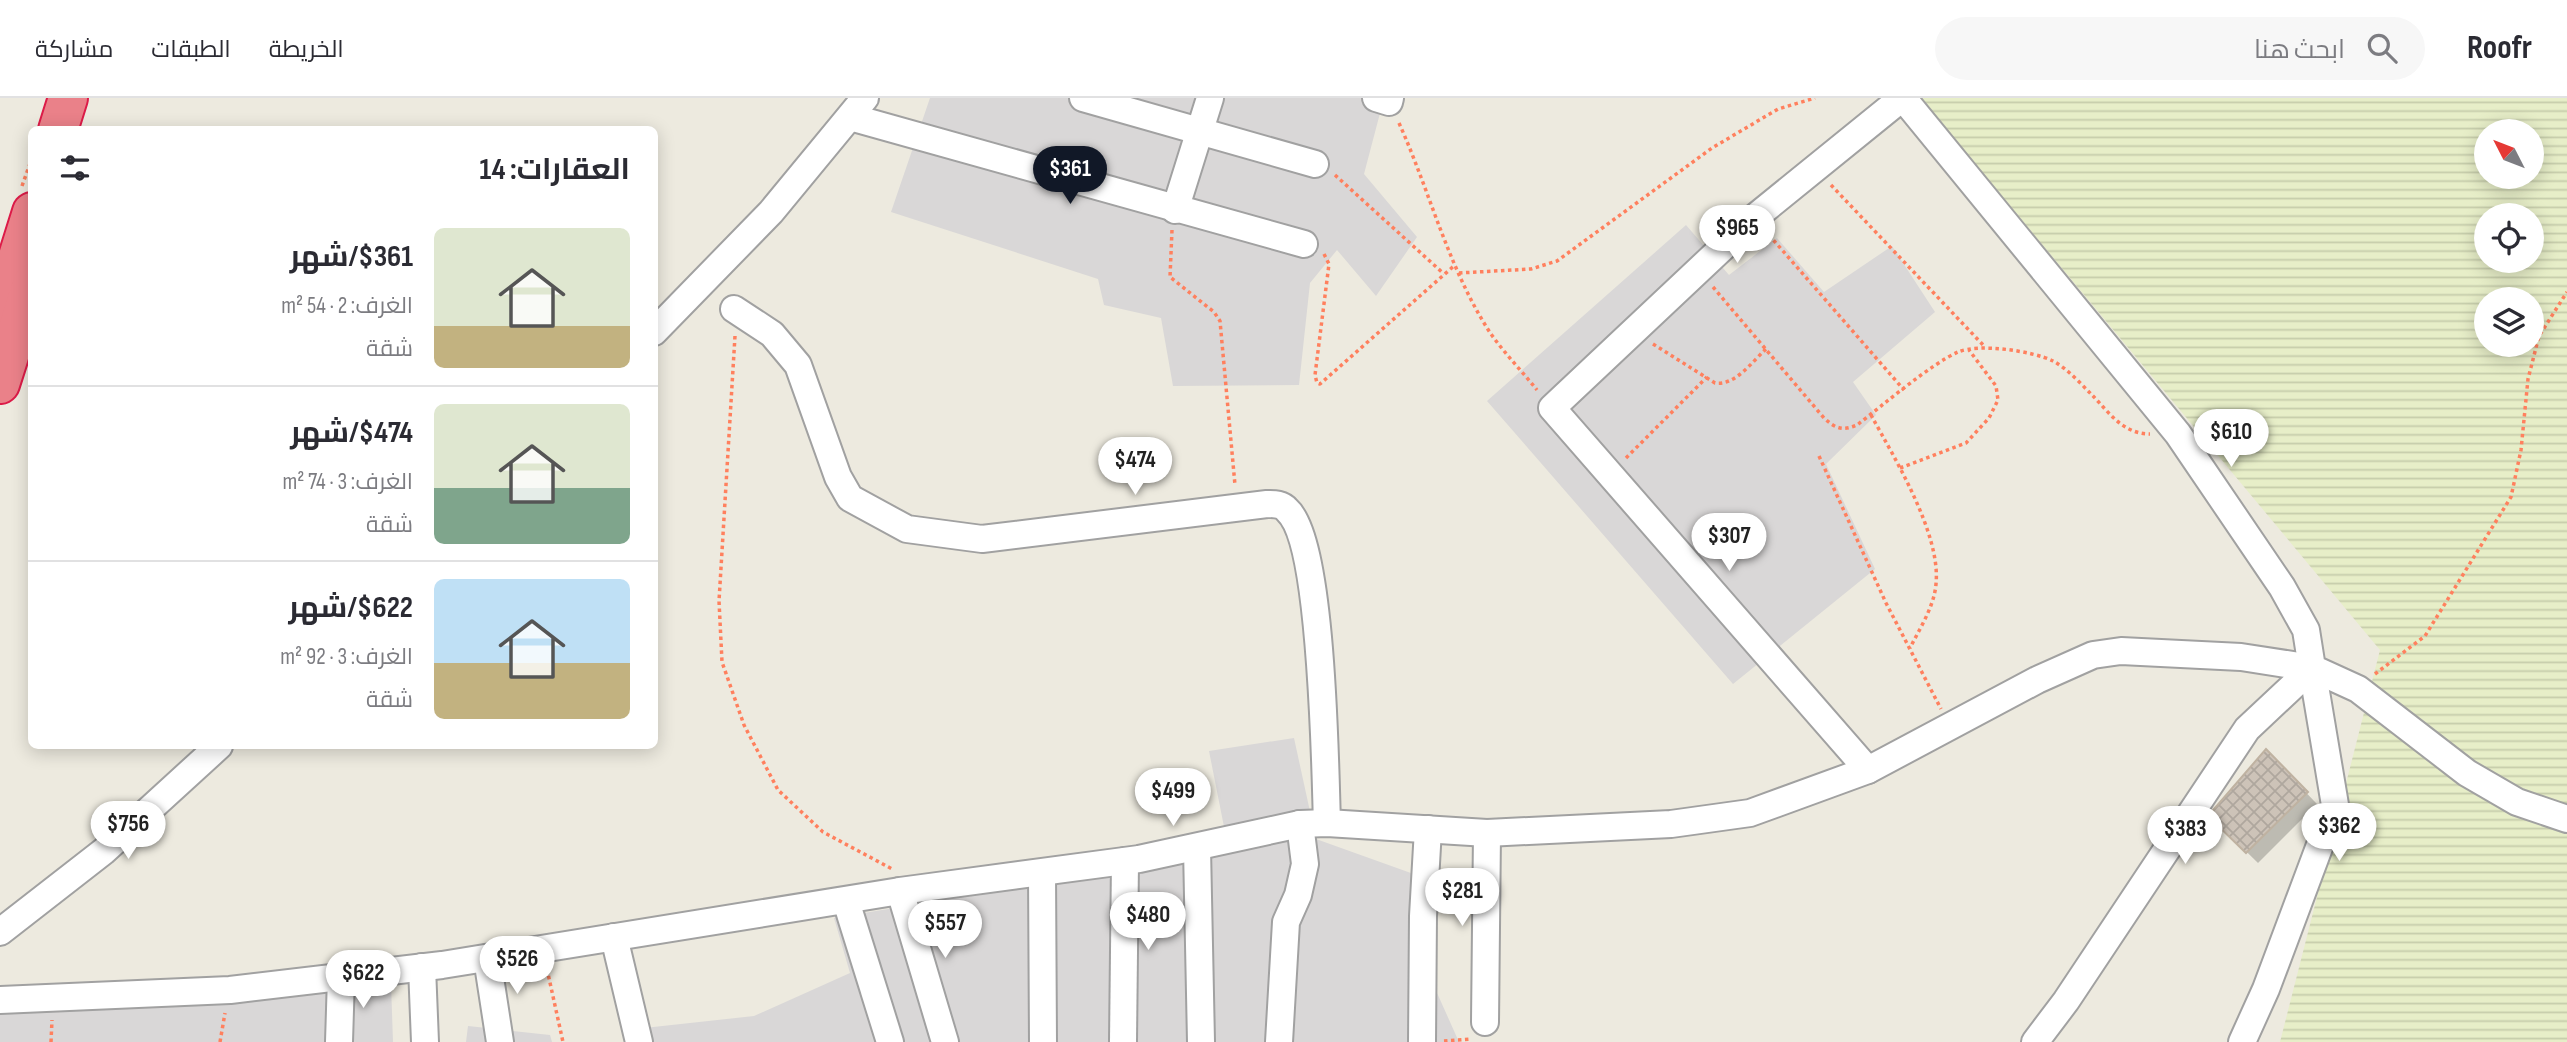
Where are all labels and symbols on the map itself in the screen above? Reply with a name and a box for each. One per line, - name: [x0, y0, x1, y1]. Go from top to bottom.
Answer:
- north arrow: [2474, 119, 2544, 189]
- pin: $361: [1029, 146, 1111, 206]
- pin: $965: [1696, 206, 1778, 265]
- pin: $610: [2190, 410, 2272, 469]
- pin: $474: [1094, 438, 1176, 497]
- pin: $307: [1688, 514, 1770, 573]
- pin: $499: [1132, 768, 1214, 828]
- pin: $756: [87, 802, 169, 861]
- pin: $362: [2298, 804, 2380, 863]
- pin: $383: [2144, 806, 2226, 866]
- pin: $281: [1421, 868, 1503, 928]
- pin: $480: [1107, 892, 1189, 952]
- pin: $557: [904, 900, 986, 960]
- pin: $526: [476, 936, 558, 996]
- pin: $622: [322, 950, 404, 1010]

